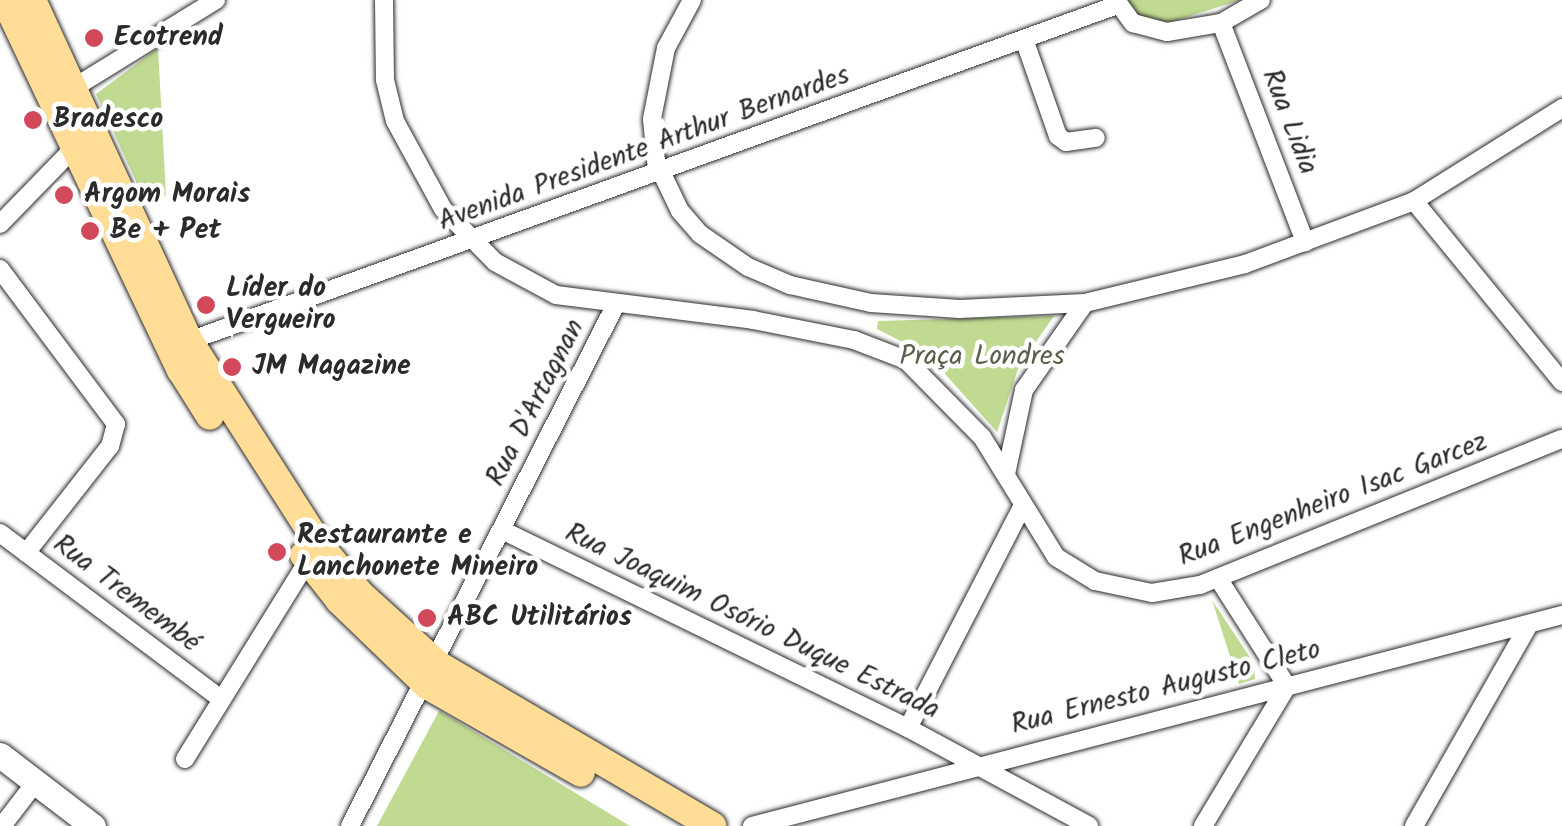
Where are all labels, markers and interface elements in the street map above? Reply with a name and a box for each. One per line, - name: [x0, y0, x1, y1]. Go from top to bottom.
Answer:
- place label: Ecotrend: [114, 21, 223, 55]
- marker: Ecotrend: [83, 27, 105, 49]
- street label: Avenida Presidente Arthur Bernardes: [434, 59, 854, 239]
- street label: Rua Lidia: [1254, 65, 1324, 179]
- place label: Bradesco: [53, 103, 163, 137]
- marker: Bradesco: [22, 109, 44, 131]
- place label: Argom Morais: [84, 178, 250, 212]
- marker: Argom Morais: [53, 184, 75, 206]
- place label: Be + Pet: [110, 214, 221, 248]
- marker: Be + Pet: [79, 220, 101, 242]
- place label: Líder do Vergueiro: [226, 272, 336, 338]
- marker: Líder do Vergueiro: [195, 294, 217, 316]
- street label: Rua D'Artagnan: [480, 314, 592, 492]
- park label: Praça Londres: [899, 340, 1065, 374]
- place label: JM Magazine: [252, 350, 411, 384]
- marker: JM Magazine: [221, 356, 243, 378]
- street label: Rua Engenheiro Isac Garcez: [1174, 426, 1492, 574]
- street label: Rua Joaquim Osório Duque Estrada: [559, 517, 945, 727]
- place label: Restaurante e Lanchonete Mineiro: [297, 519, 538, 585]
- street label: Rua Tremembé: [46, 528, 206, 660]
- marker: Restaurante e Lanchonete Mineiro: [266, 541, 288, 563]
- place label: ABC Utilitários: [447, 601, 632, 635]
- marker: ABC Utilitários: [416, 607, 438, 629]
- street label: Rua Ernesto Augusto Cleto: [1008, 633, 1324, 743]

